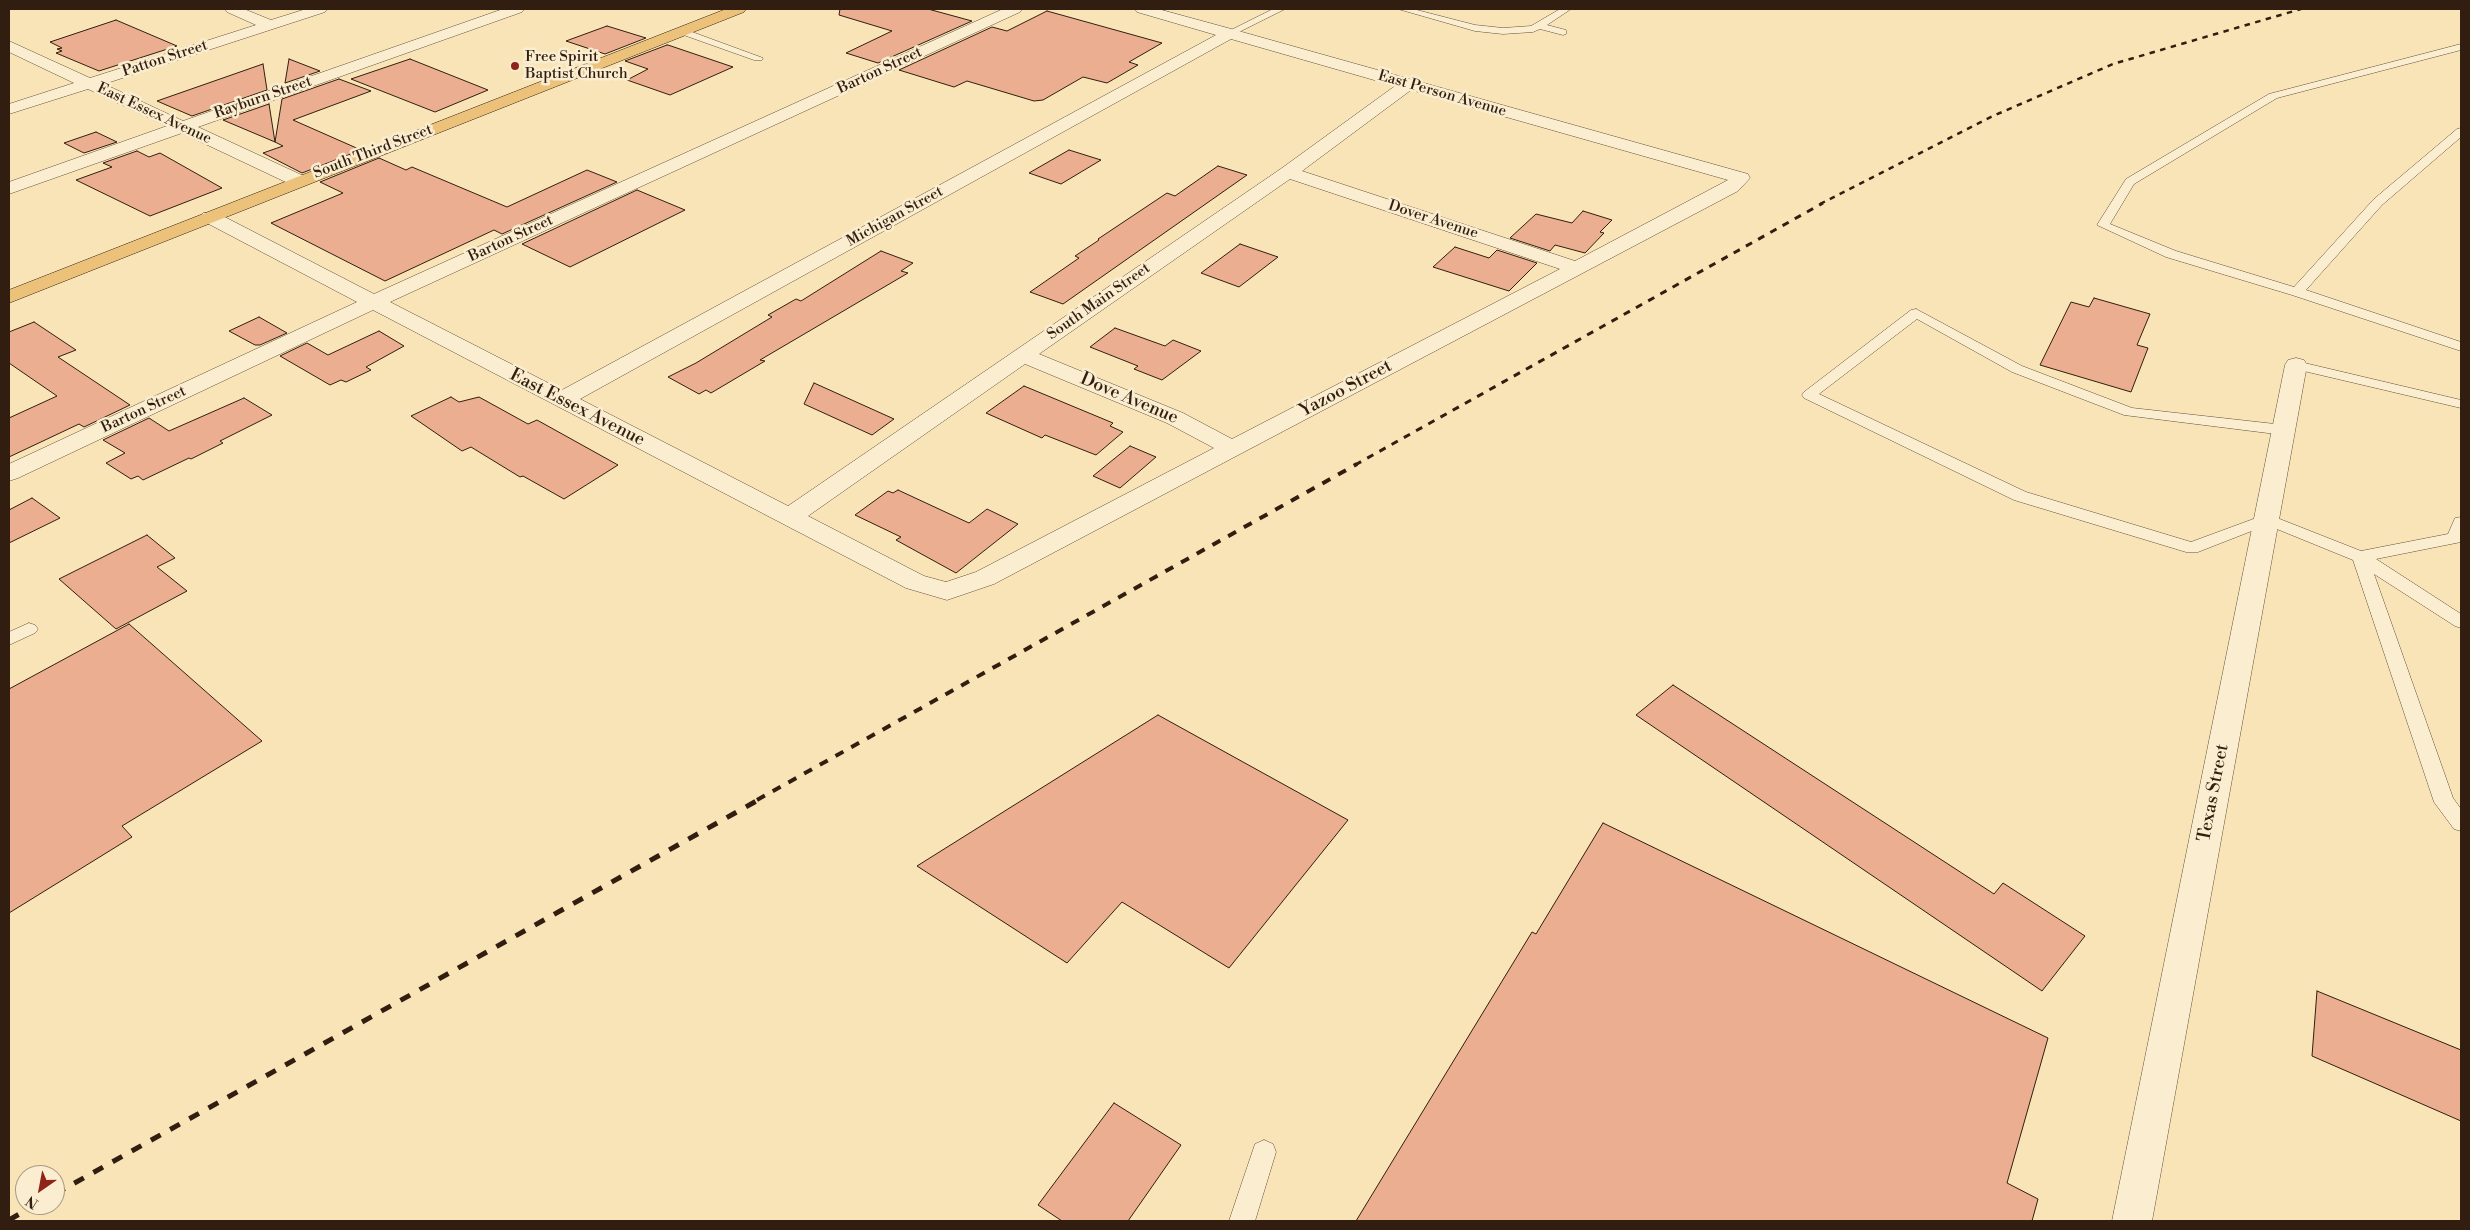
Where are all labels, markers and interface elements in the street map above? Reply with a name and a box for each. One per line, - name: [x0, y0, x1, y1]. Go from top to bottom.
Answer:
- street label: Patton Street: [120, 37, 210, 81]
- street label: Barton Street: [835, 44, 925, 98]
- place label: Free Spirit Baptist Church: [525, 48, 628, 83]
- marker: Free Spirit Baptist Church: [509, 60, 521, 72]
- street label: East Person Avenue: [1376, 67, 1508, 121]
- street label: Rayburn Street: [212, 73, 314, 123]
- street label: East Essex Avenue: [94, 80, 214, 148]
- street label: South Third Street: [311, 121, 435, 183]
- street label: Michigan Street: [844, 183, 946, 251]
- street label: Dover Avenue: [1386, 197, 1480, 243]
- street label: Barton Street: [466, 212, 556, 266]
- street label: South Main Street: [1044, 260, 1154, 344]
- street label: Yazoo Street: [1296, 356, 1396, 422]
- street label: East Essex Avenue: [506, 365, 648, 451]
- street label: Dove Avenue: [1077, 369, 1181, 429]
- street label: Barton Street: [99, 383, 189, 437]
- street label: Texas Street: [2194, 742, 2234, 844]
- north arrow: [15, 1165, 65, 1215]
- text: N: [23, 1191, 42, 1212]

